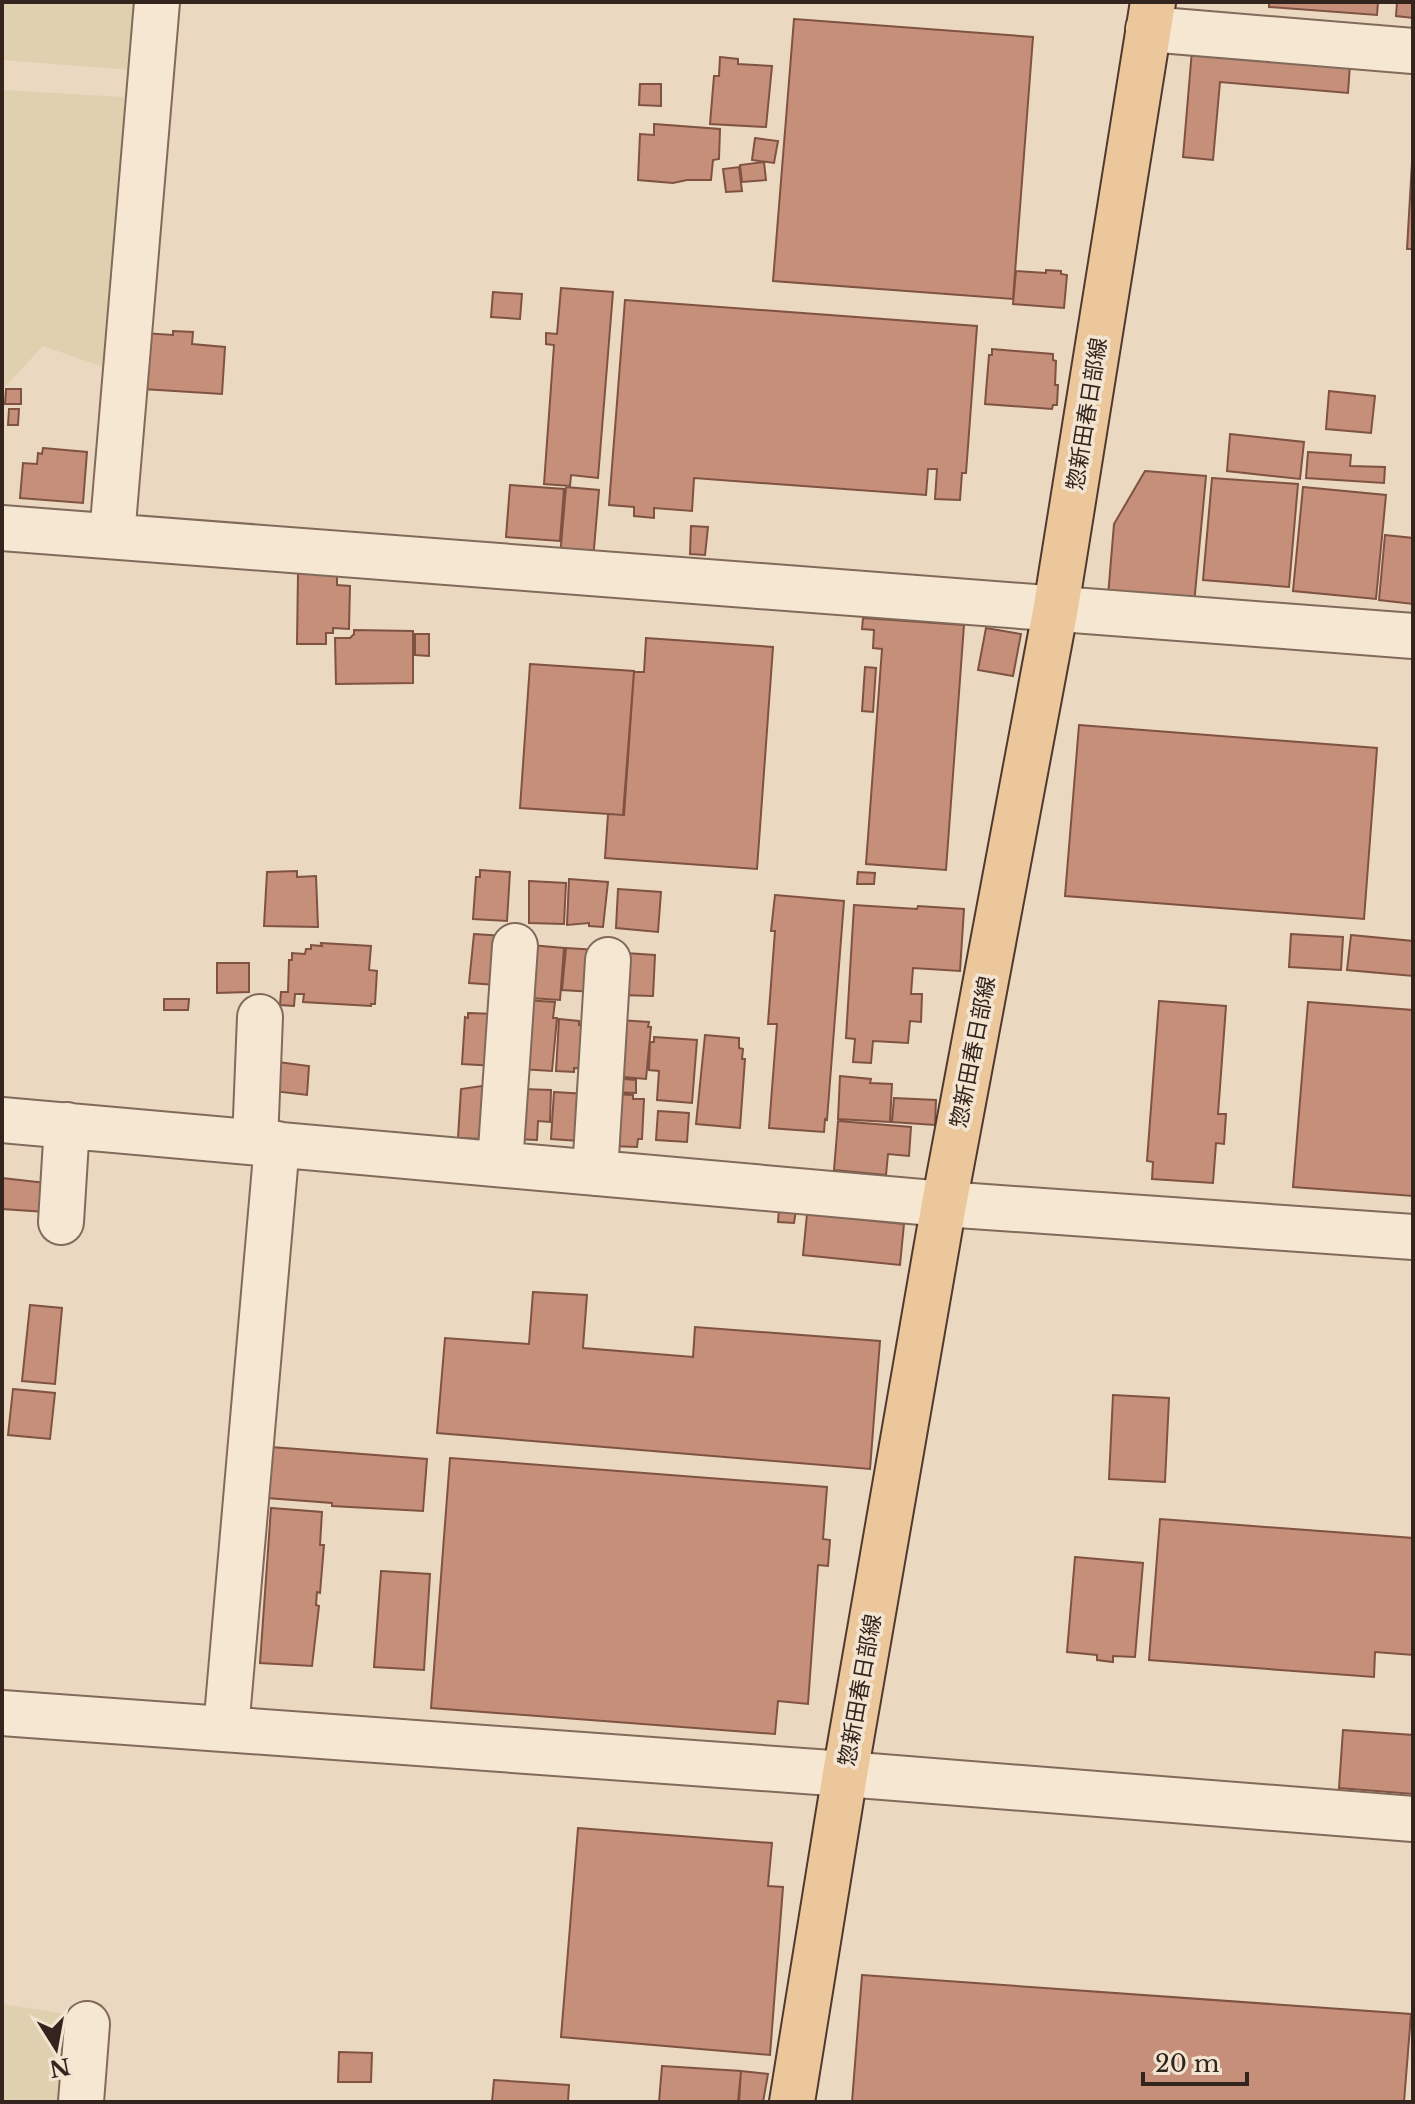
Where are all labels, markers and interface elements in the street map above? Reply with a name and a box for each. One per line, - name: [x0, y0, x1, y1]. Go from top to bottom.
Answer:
- street label: 惣新田春日部線: [1062, 336, 1112, 492]
- street label: 惣新田春日部線: [945, 974, 1001, 1130]
- street label: 惣新田春日部線: [833, 1612, 887, 1768]
- north arrow: [16, 2008, 96, 2088]
- scale bar: [1143, 2036, 1247, 2086]
- text: 20 m: [1155, 2049, 1220, 2078]
- text: N: [47, 2052, 72, 2082]

